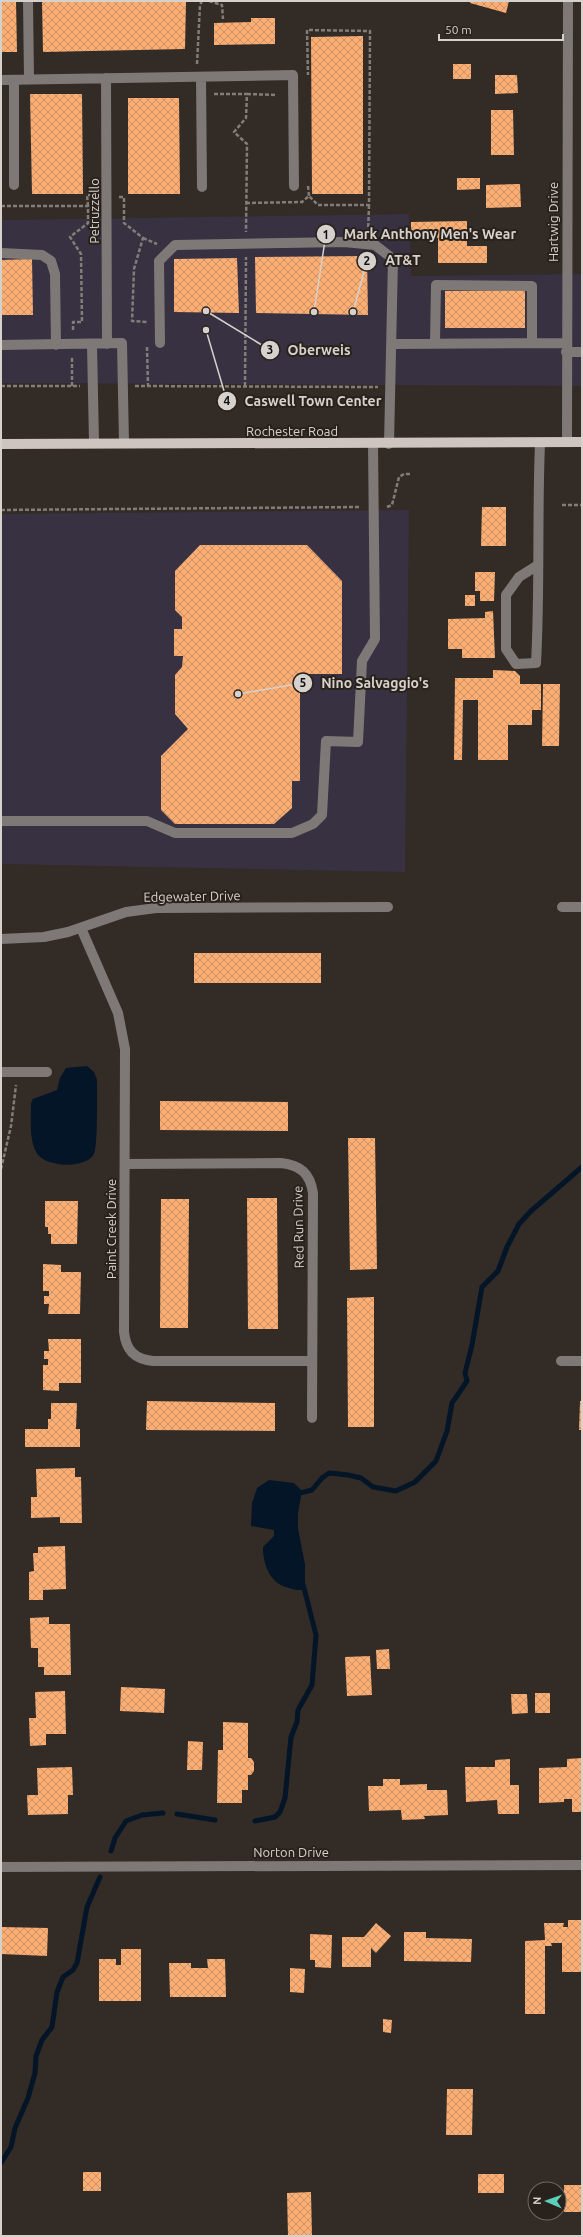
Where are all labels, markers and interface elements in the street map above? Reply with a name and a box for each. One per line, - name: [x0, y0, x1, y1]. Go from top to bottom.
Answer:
- scale bar: [439, 16, 563, 42]
- text: 50 m: [445, 23, 472, 36]
- street label: Petruzzello: [87, 178, 101, 244]
- street label: Hartwig Drive: [546, 182, 560, 262]
- callout: Mark Anthony Men's Wear: [316, 221, 525, 247]
- text: Mark Anthony Men's Wear: [344, 226, 516, 242]
- text: 1: [323, 228, 329, 241]
- callout: AT&T: [357, 248, 428, 274]
- text: AT&T: [385, 252, 421, 268]
- text: 2: [364, 254, 371, 267]
- callout: Oberweis: [260, 337, 359, 363]
- text: Oberweis: [288, 342, 351, 358]
- text: 3: [267, 343, 273, 356]
- callout: Caswell Town Center: [217, 388, 390, 414]
- text: Caswell Town Center: [245, 393, 382, 409]
- text: 4: [224, 394, 231, 407]
- street label: Rochester Road: [246, 424, 338, 438]
- callout: Nino Salvaggio's: [293, 670, 437, 696]
- text: Nino Salvaggio's: [321, 675, 429, 691]
- text: 5: [300, 676, 307, 689]
- street label: Edgewater Drive: [143, 888, 241, 904]
- street label: Paint Creek Drive: [104, 1179, 118, 1279]
- street label: Red Run Drive: [290, 1186, 306, 1268]
- street label: Norton Drive: [253, 1845, 329, 1859]
- north arrow: [527, 2181, 567, 2221]
- text: N: [531, 2196, 543, 2205]

